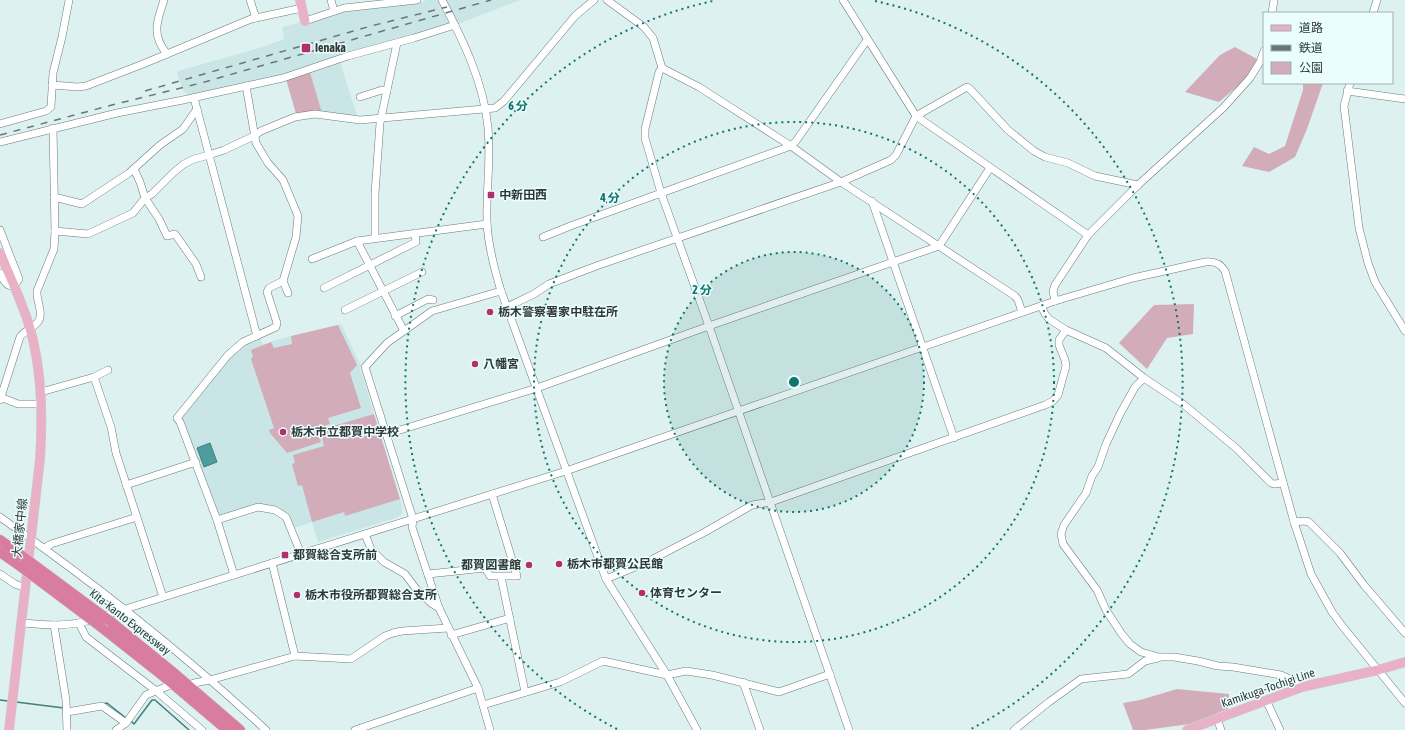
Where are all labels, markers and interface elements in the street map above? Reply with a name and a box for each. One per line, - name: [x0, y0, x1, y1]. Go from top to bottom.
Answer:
- legend: [1263, 12, 1393, 84]
- text: 道路: [1299, 21, 1323, 35]
- place label: Ienaka: [315, 41, 346, 55]
- text: 鉄道: [1299, 41, 1323, 55]
- marker: Ienaka: [300, 42, 312, 54]
- text: 公園: [1299, 61, 1323, 75]
- text: 6 分: [508, 99, 528, 113]
- place label: 中新田西: [499, 188, 547, 202]
- marker: 中新田西: [486, 190, 496, 200]
- text: 4 分: [599, 191, 620, 205]
- text: 2 分: [692, 283, 712, 297]
- place label: 栃木警察署家中駐在所: [498, 305, 618, 319]
- marker: 栃木警察署家中駐在所: [485, 307, 495, 317]
- place label: 八幡宮: [483, 357, 519, 371]
- marker: 八幡宮: [470, 359, 480, 369]
- centre of rings: [787, 375, 801, 389]
- place label: 栃木市立都賀中学校: [291, 425, 399, 439]
- marker: 栃木市立都賀中学校: [278, 427, 288, 437]
- street label: 大橋家中線: [10, 497, 30, 559]
- place label: 都賀総合支所前: [293, 548, 377, 562]
- marker: 都賀総合支所前: [280, 550, 290, 560]
- place label: 栃木市都賀公民館: [567, 557, 663, 571]
- place label: 都賀図書館: [461, 558, 521, 572]
- marker: 栃木市都賀公民館: [554, 559, 564, 569]
- marker: 都賀図書館: [524, 560, 534, 570]
- street label: Kita-Kanto Expressway: [87, 586, 173, 658]
- place label: 体育センター: [650, 586, 722, 600]
- place label: 栃木市役所都賀総合支所: [305, 588, 437, 602]
- marker: 体育センター: [637, 588, 647, 598]
- marker: 栃木市役所都賀総合支所: [292, 590, 302, 600]
- street label: Kamikuga-Tochigi Line: [1219, 665, 1317, 711]

